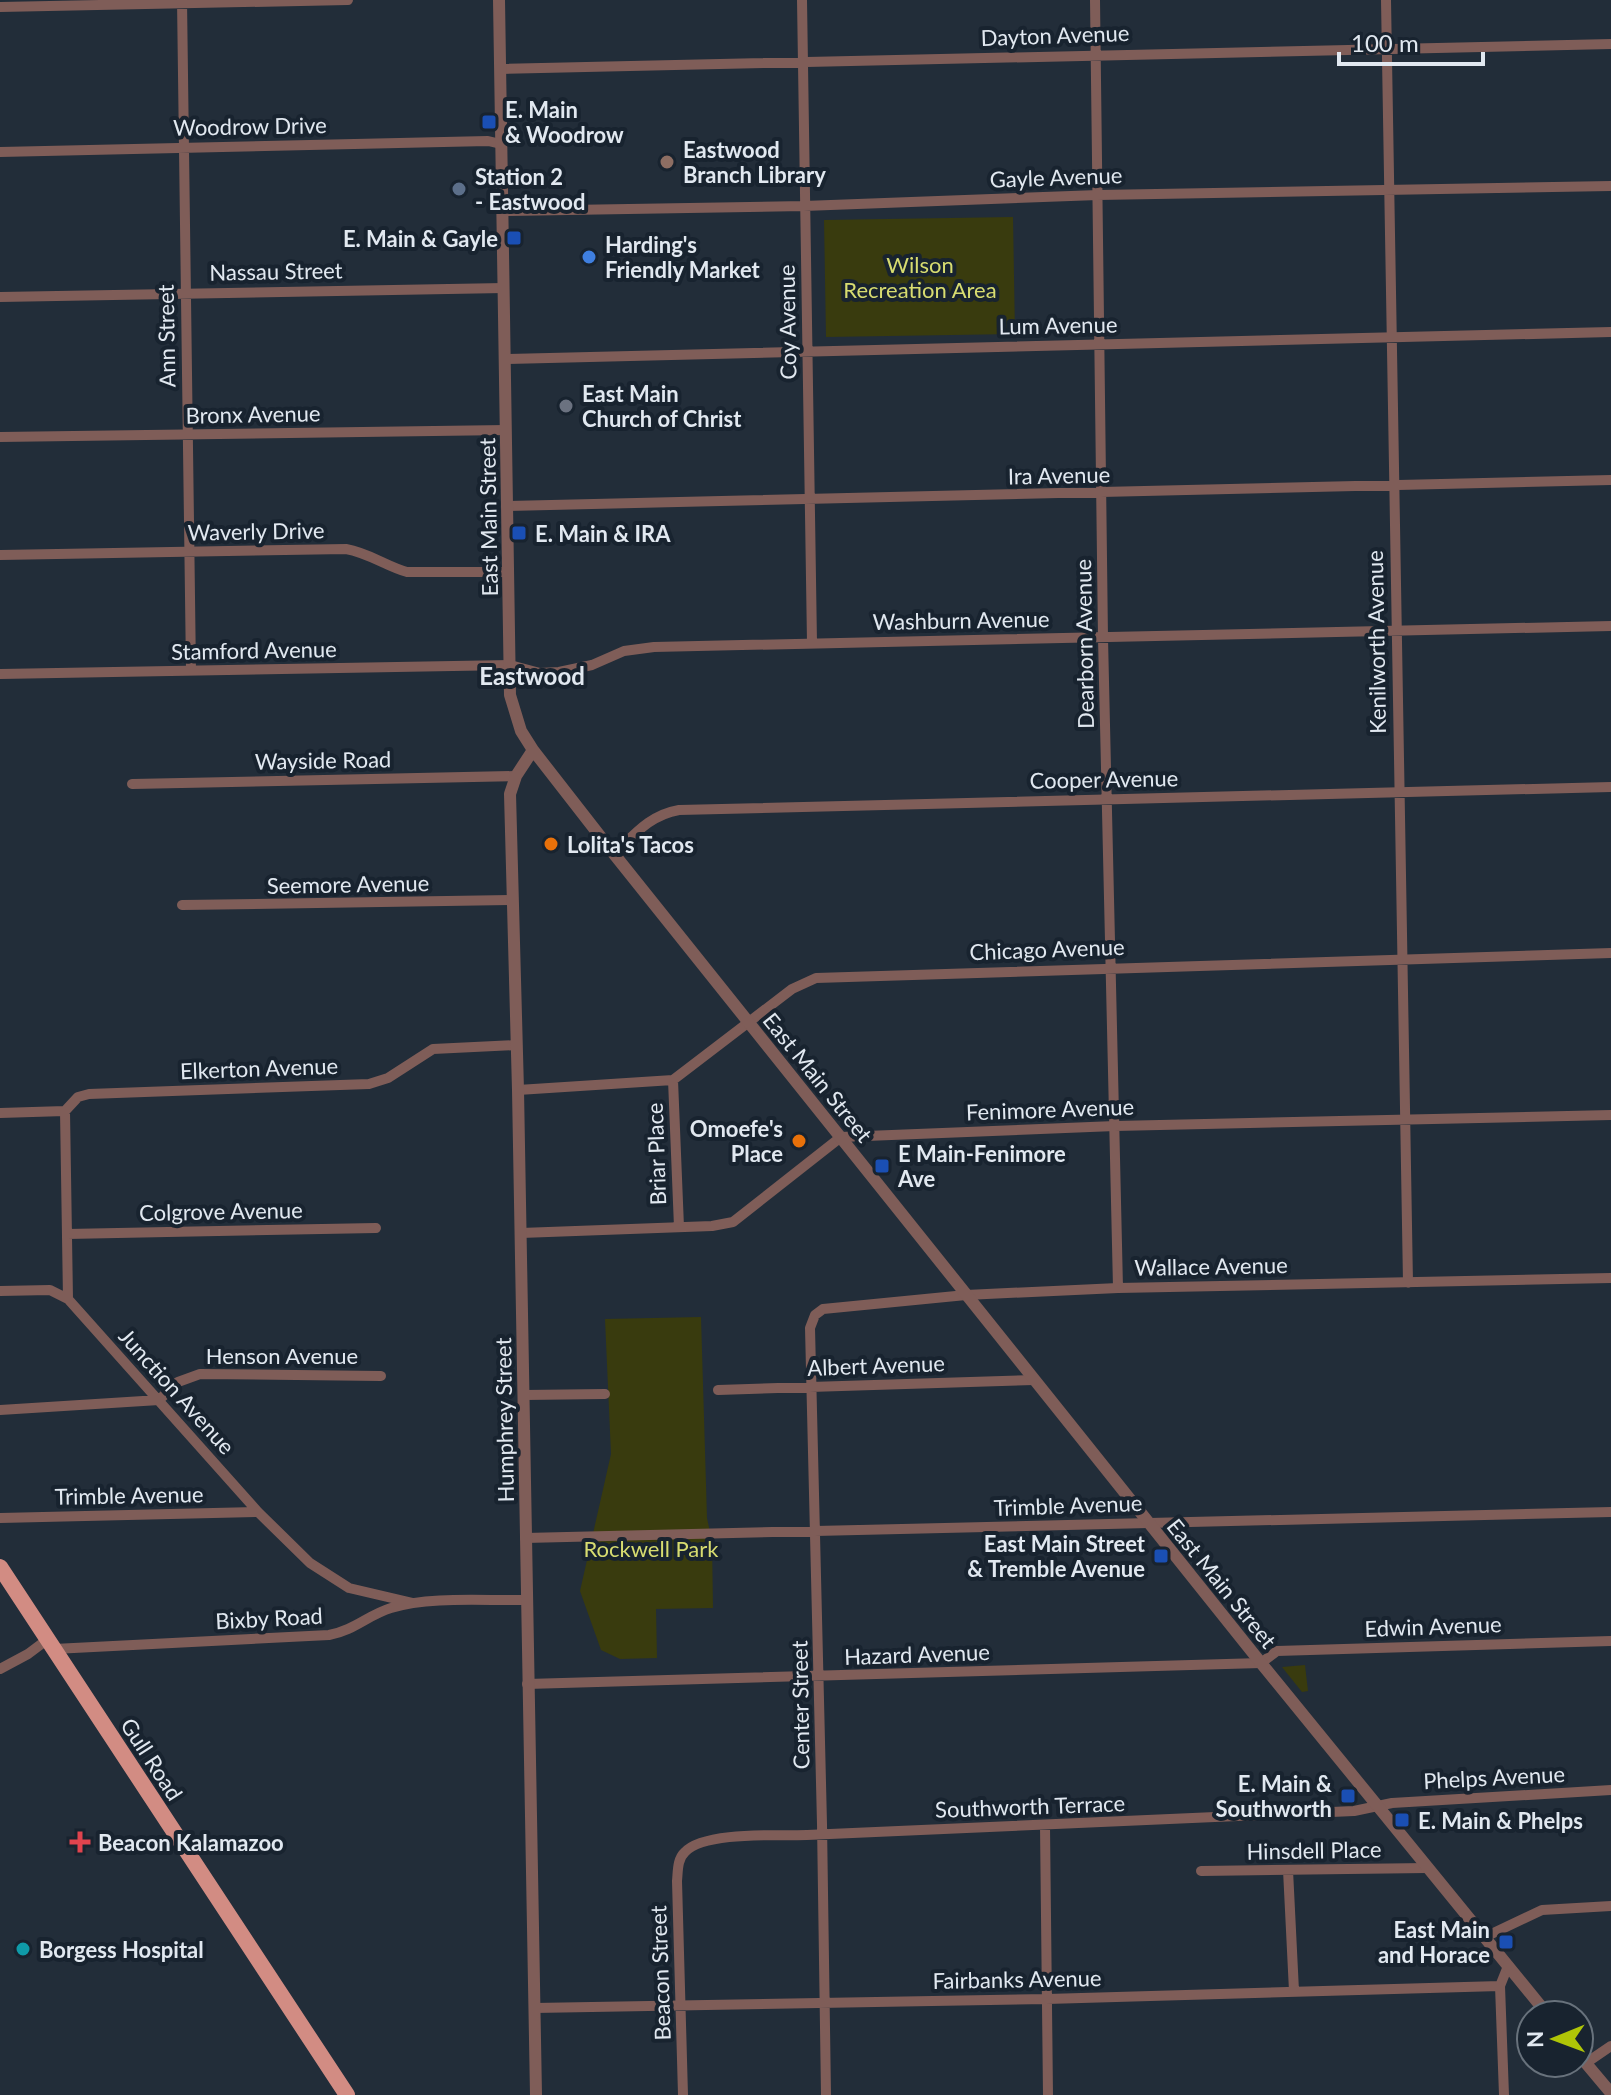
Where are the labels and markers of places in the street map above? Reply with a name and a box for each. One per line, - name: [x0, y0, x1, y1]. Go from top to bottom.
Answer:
- place label: E. Main & Woodrow: [505, 96, 624, 148]
- marker: E. Main & Woodrow: [480, 113, 498, 131]
- place label: Eastwood Branch Library: [683, 136, 826, 188]
- marker: Eastwood Branch Library: [658, 153, 676, 171]
- place label: Station 2 - Eastwood: [475, 163, 585, 215]
- marker: Station 2 - Eastwood: [450, 180, 468, 198]
- place label: E. Main & Gayle: [343, 225, 498, 252]
- marker: E. Main & Gayle: [505, 229, 523, 247]
- place label: Harding's Friendly Market: [605, 231, 761, 283]
- marker: Harding's Friendly Market: [580, 248, 598, 266]
- place label: East Main Church of Christ: [582, 380, 742, 432]
- marker: East Main Church of Christ: [557, 397, 575, 415]
- place label: E. Main & IRA: [535, 520, 671, 547]
- marker: E. Main & IRA: [510, 524, 528, 542]
- place label: Lolita's Tacos: [567, 831, 694, 858]
- marker: Lolita's Tacos: [542, 835, 560, 853]
- place label: Omoefe's Place: [690, 1115, 783, 1167]
- marker: Omoefe's Place: [790, 1132, 808, 1150]
- place label: E Main-Fenimore Ave: [897, 1140, 1066, 1192]
- marker: E Main-Fenimore Ave: [873, 1157, 891, 1175]
- place label: East Main Street & Tremble Avenue: [967, 1530, 1146, 1582]
- marker: East Main Street & Tremble Avenue: [1152, 1547, 1170, 1565]
- place label: E. Main & Southworth: [1216, 1770, 1332, 1822]
- marker: E. Main & Southworth: [1339, 1787, 1357, 1805]
- place label: E. Main & Phelps: [1418, 1807, 1583, 1834]
- marker: E. Main & Phelps: [1393, 1811, 1411, 1829]
- place label: Beacon Kalamazoo: [98, 1829, 284, 1856]
- marker: Beacon Kalamazoo: [69, 1831, 91, 1853]
- place label: East Main and Horace: [1378, 1916, 1490, 1968]
- marker: East Main and Horace: [1497, 1933, 1515, 1951]
- place label: Borgess Hospital: [39, 1936, 204, 1963]
- marker: Borgess Hospital: [14, 1940, 32, 1958]

